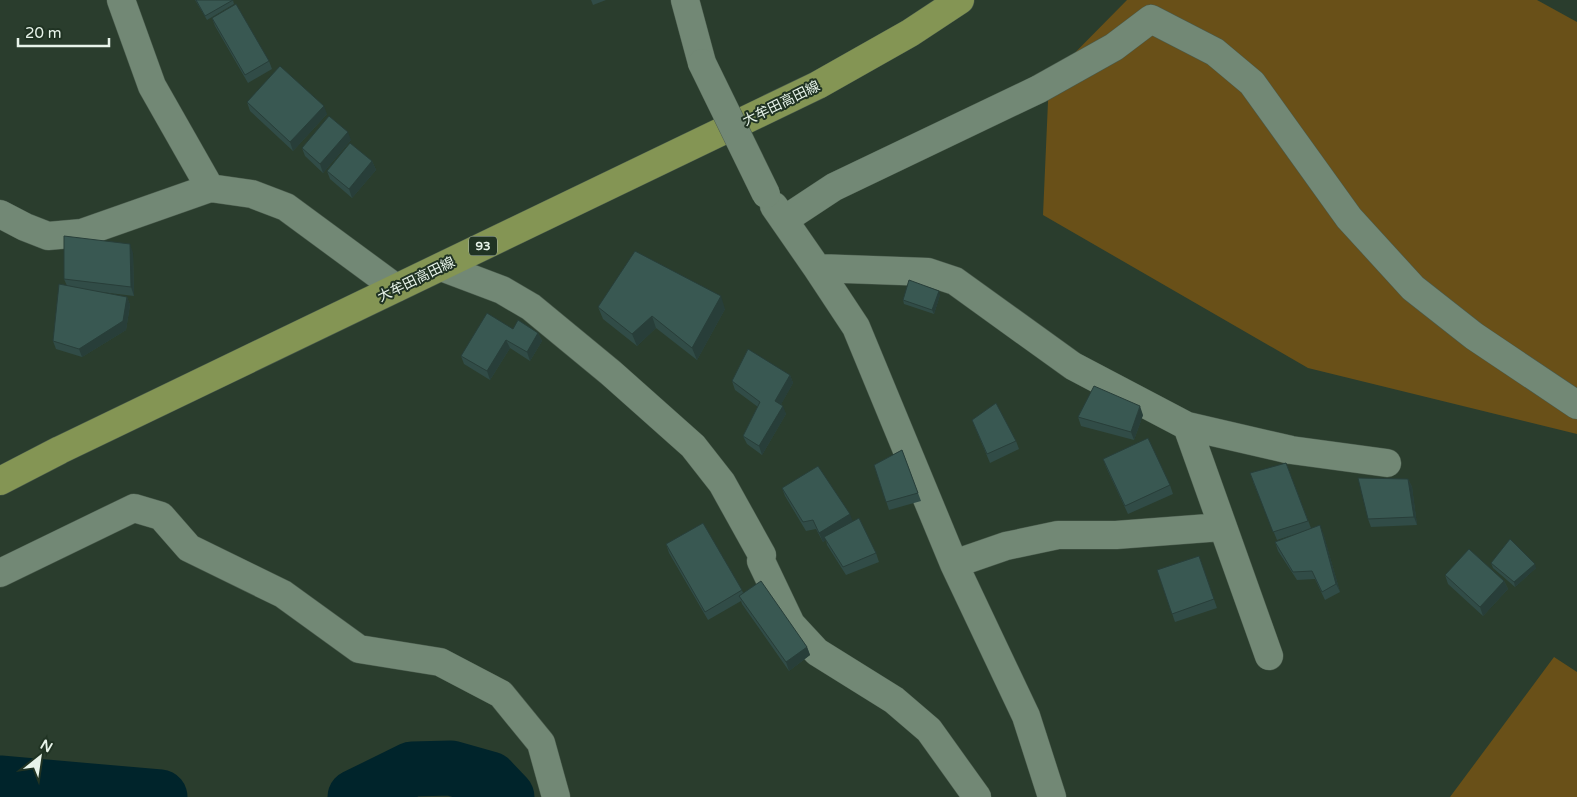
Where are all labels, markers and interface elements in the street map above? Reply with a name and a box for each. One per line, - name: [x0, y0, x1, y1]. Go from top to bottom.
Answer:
- scale bar: [18, 15, 109, 47]
- text: 20 m: [25, 24, 62, 42]
- street label: 大牟田高田線: [740, 77, 823, 130]
- road number: 93: [469, 237, 497, 256]
- street label: 大牟田高田線: [375, 253, 458, 306]
- north arrow: [15, 732, 65, 782]
- text: N: [37, 736, 55, 756]

